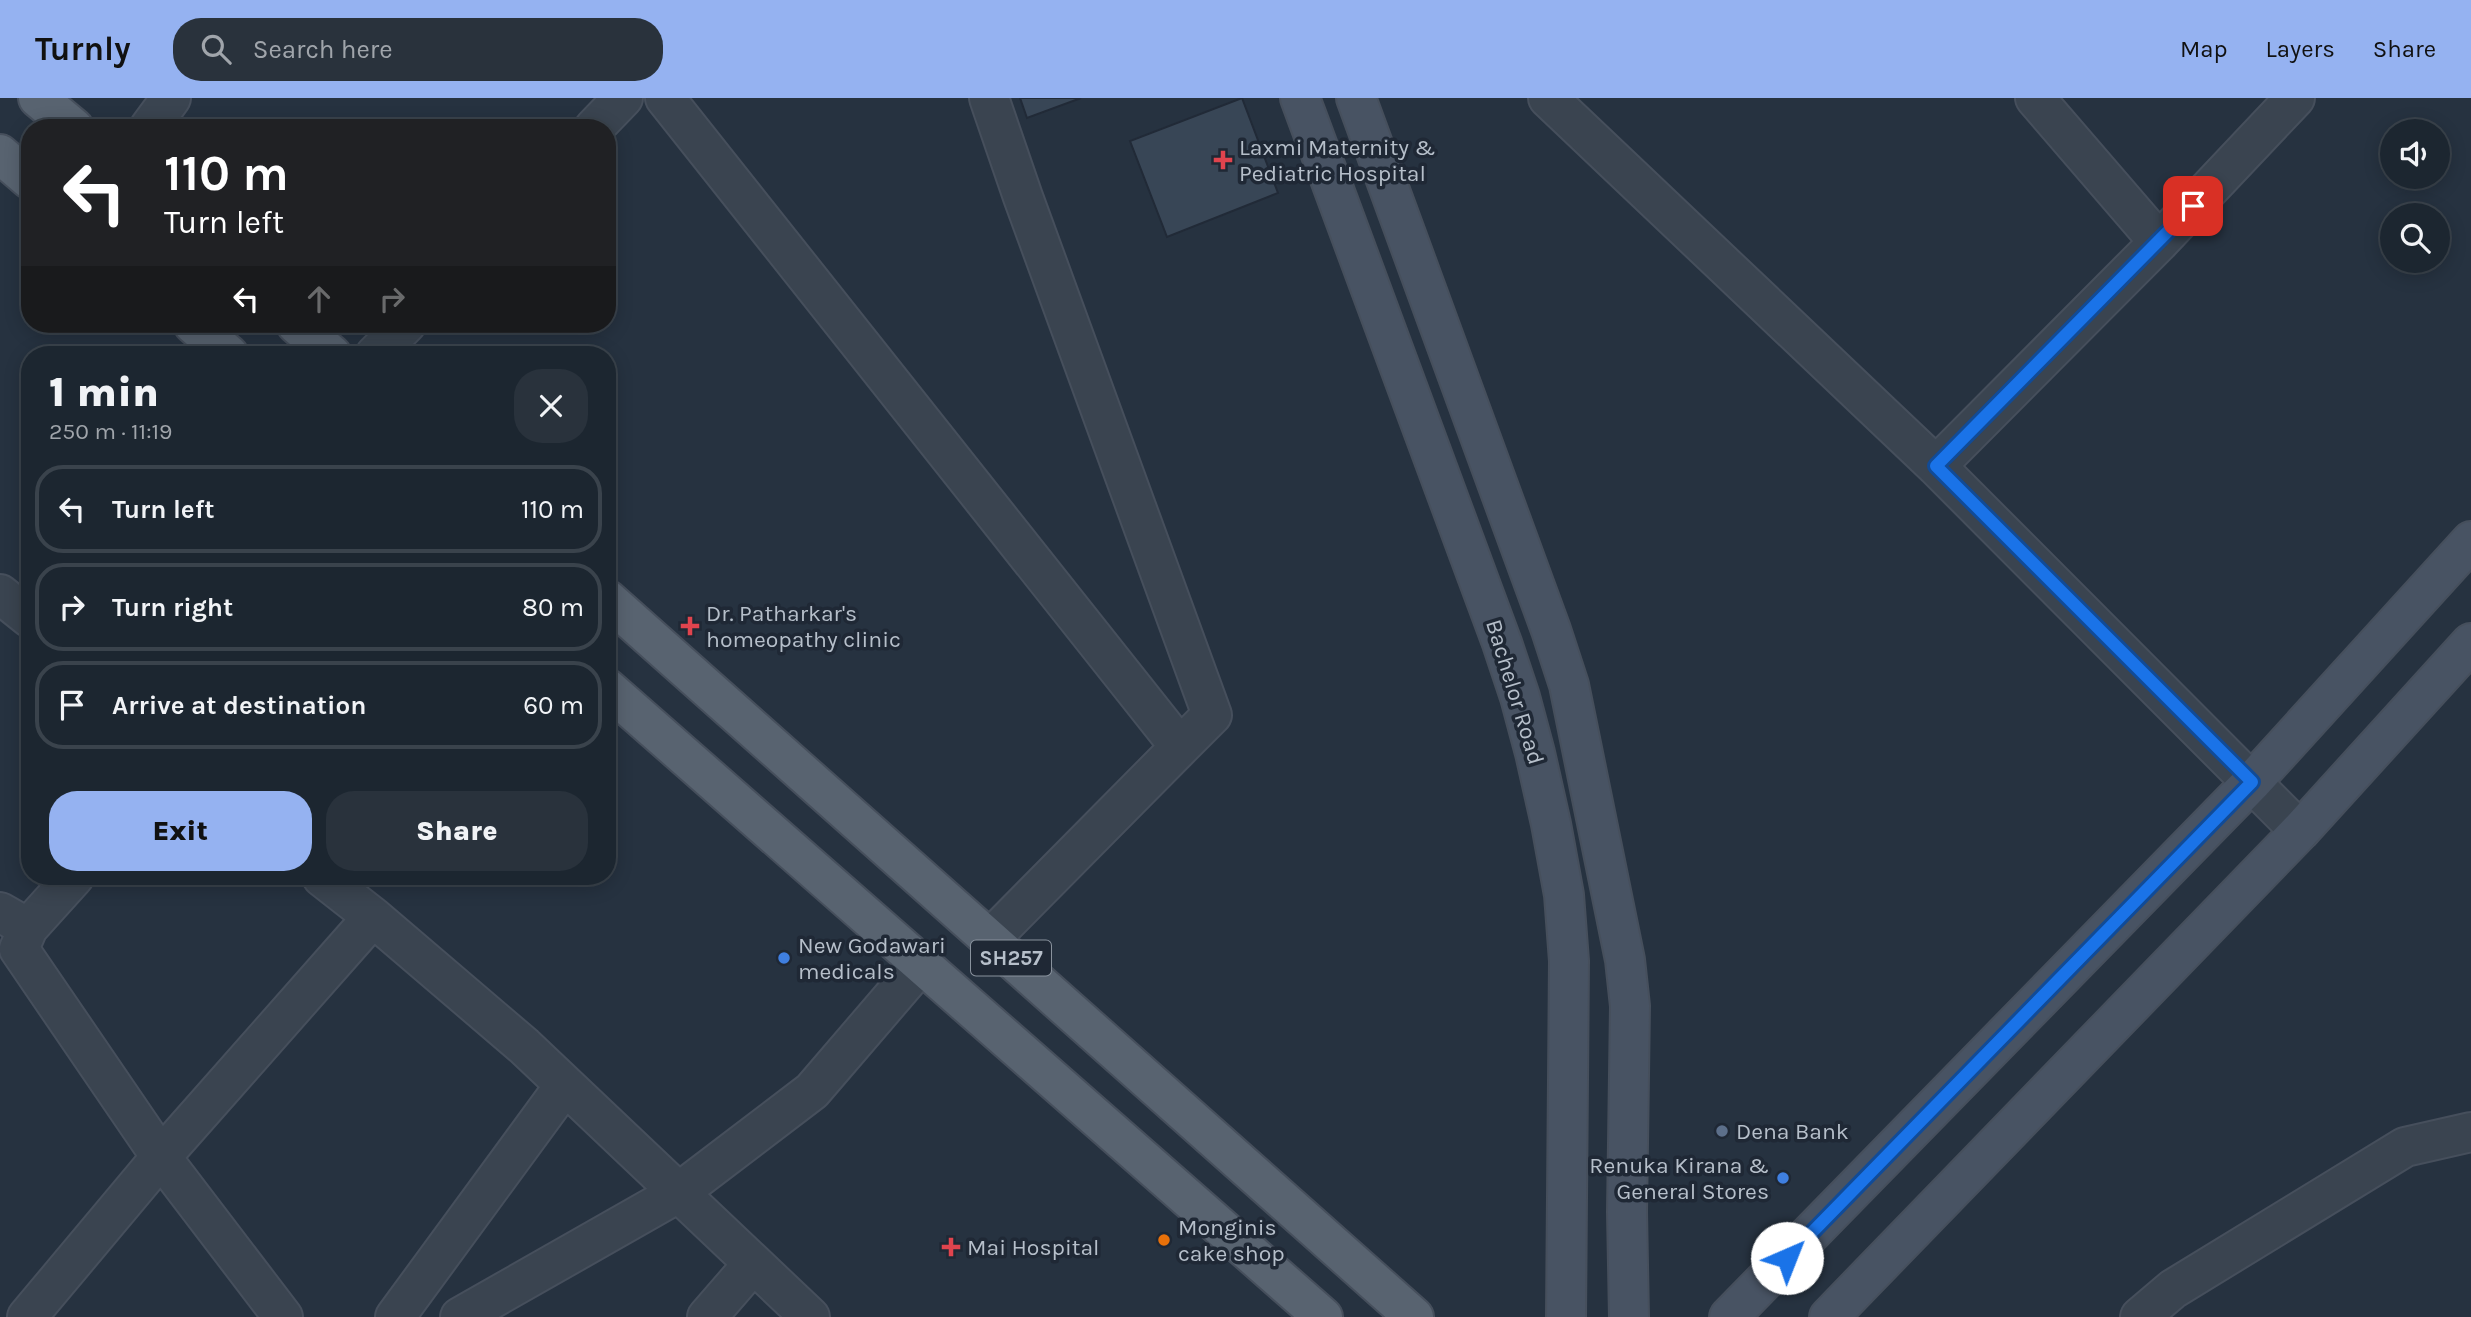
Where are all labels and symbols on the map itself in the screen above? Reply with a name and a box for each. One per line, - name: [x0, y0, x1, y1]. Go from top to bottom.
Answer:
- place label: Laxmi Maternity & Pediatric Hospital: [1239, 134, 1436, 187]
- marker: Laxmi Maternity & Pediatric Hospital: [1213, 150, 1233, 170]
- pin: [2163, 176, 2223, 236]
- place label: Dr. Patharkar's homeopathy clinic: [706, 600, 901, 653]
- marker: Dr. Patharkar's homeopathy clinic: [680, 616, 700, 636]
- street label: Bachelor Road: [1480, 616, 1550, 768]
- place label: New Godawari medicals: [798, 932, 946, 985]
- road number: SH257: [971, 940, 1051, 976]
- marker: New Godawari medicals: [776, 950, 792, 966]
- place label: Dena Bank: [1736, 1118, 1849, 1145]
- marker: Dena Bank: [1714, 1123, 1730, 1139]
- place label: Renuka Kirana & General Stores: [1589, 1152, 1769, 1205]
- marker: Renuka Kirana & General Stores: [1775, 1170, 1791, 1186]
- place label: Monginis cake shop: [1178, 1214, 1285, 1267]
- position arrow: [1750, 1221, 1824, 1295]
- marker: Monginis cake shop: [1156, 1232, 1172, 1248]
- place label: Mai Hospital: [967, 1234, 1100, 1261]
- marker: Mai Hospital: [941, 1237, 961, 1257]

